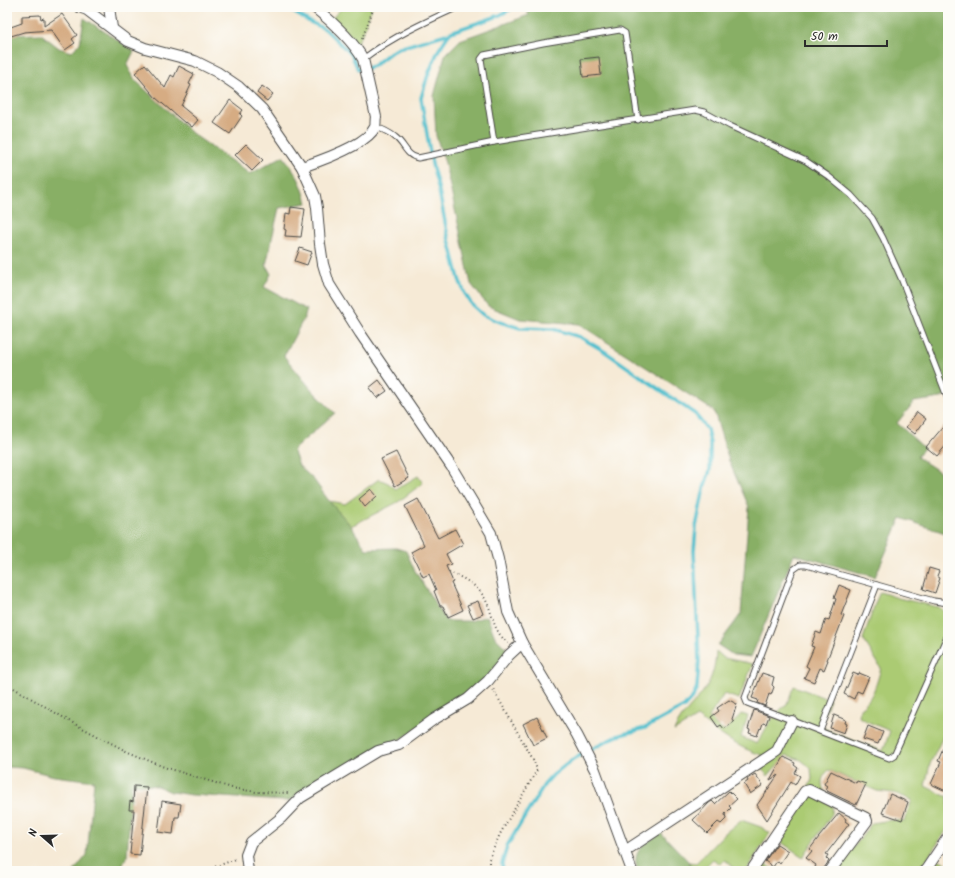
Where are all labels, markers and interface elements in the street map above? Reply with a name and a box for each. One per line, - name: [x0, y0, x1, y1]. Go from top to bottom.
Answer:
- scale bar: [805, 22, 887, 48]
- text: 50 m: [811, 27, 838, 46]
- north arrow: [22, 816, 62, 856]
- text: N: [24, 827, 43, 839]

